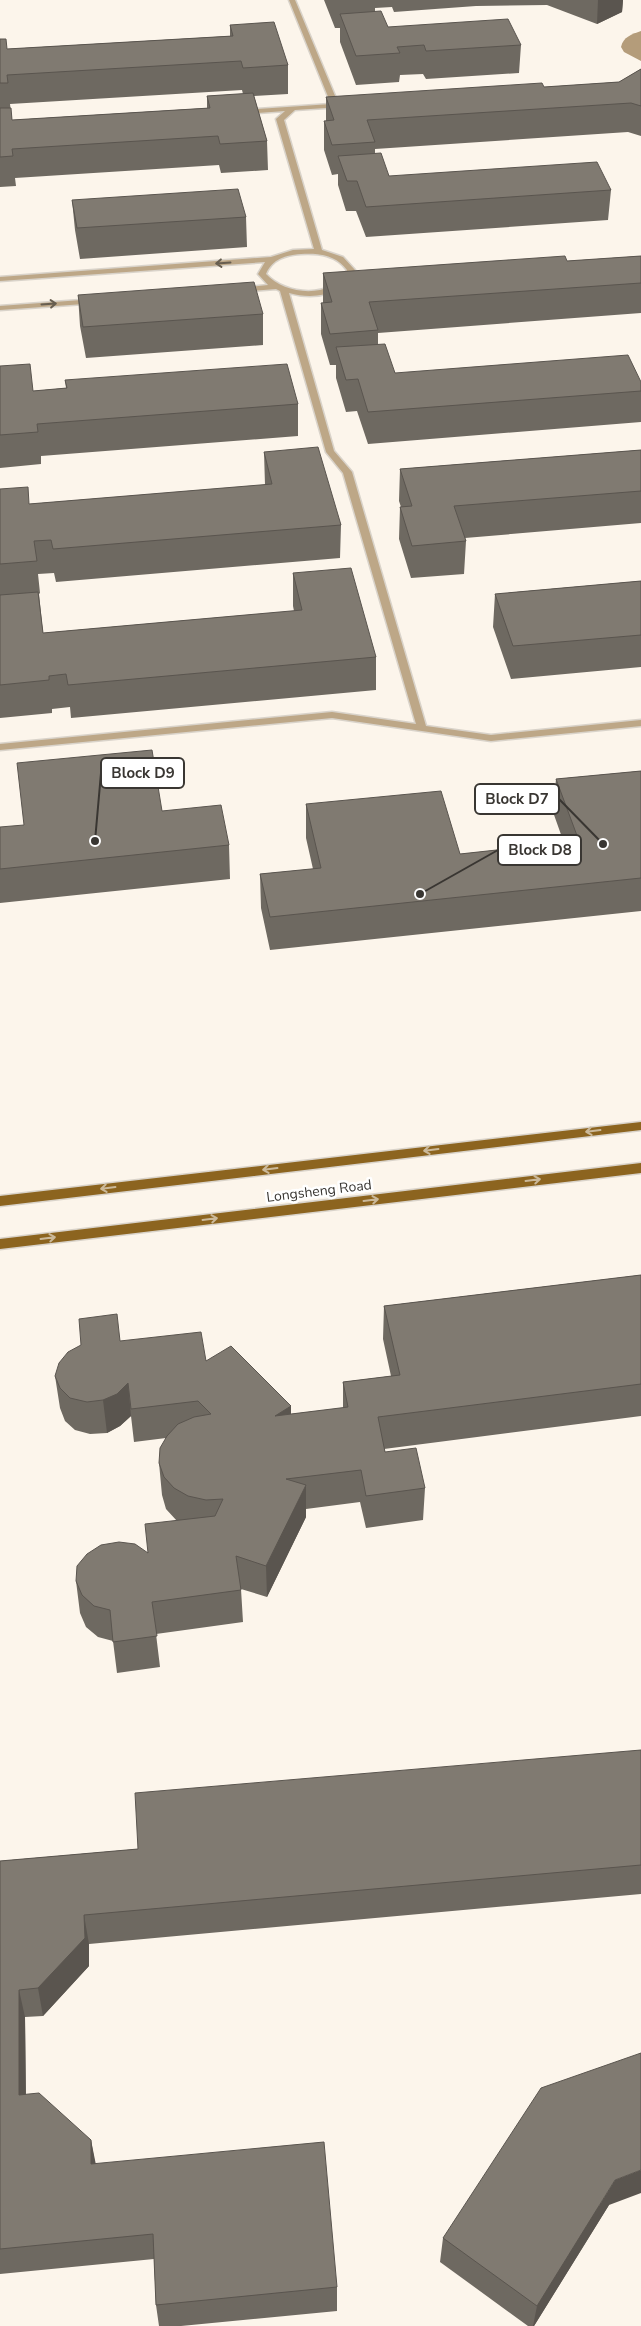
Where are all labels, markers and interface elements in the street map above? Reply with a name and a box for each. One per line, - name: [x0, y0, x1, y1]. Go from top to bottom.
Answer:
- one-way arrow: [215, 258, 231, 267]
- one-way arrow: [40, 300, 56, 309]
- callout: Block D9: [101, 758, 184, 788]
- text: Block D9: [111, 763, 175, 783]
- callout: Block D7: [475, 784, 559, 814]
- text: Block D7: [485, 789, 549, 809]
- callout: Block D8: [498, 835, 581, 865]
- text: Block D8: [508, 840, 572, 860]
- one-way arrow: [585, 1126, 601, 1136]
- one-way arrow: [424, 1145, 440, 1155]
- one-way arrow: [262, 1164, 278, 1174]
- street label: Longsheng Road: [265, 1175, 373, 1207]
- one-way arrow: [524, 1175, 540, 1185]
- one-way arrow: [101, 1183, 117, 1193]
- one-way arrow: [363, 1195, 379, 1205]
- one-way arrow: [201, 1214, 217, 1224]
- one-way arrow: [40, 1233, 56, 1243]

